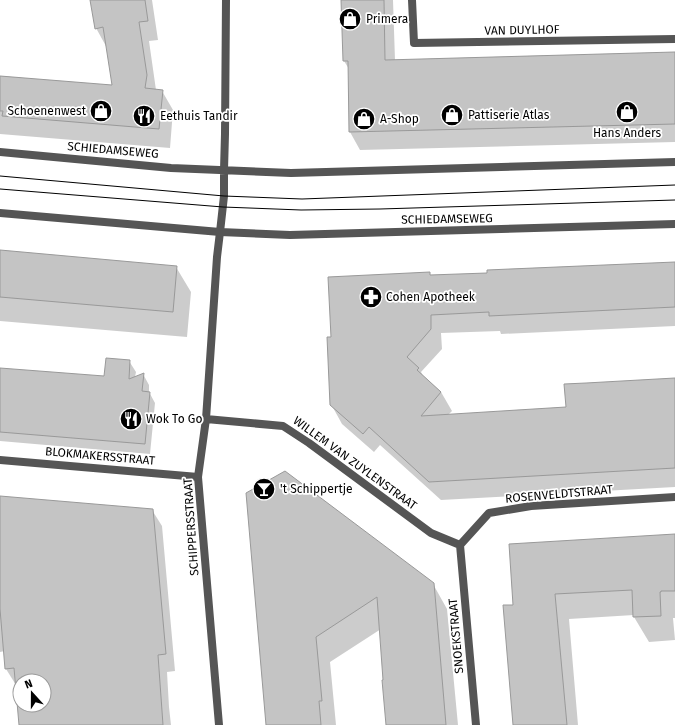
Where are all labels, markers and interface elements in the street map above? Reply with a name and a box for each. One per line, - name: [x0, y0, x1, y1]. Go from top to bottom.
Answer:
- shop icon: Primera: [337, 6, 363, 32]
- place label: Primera: [366, 12, 408, 26]
- street label: VAN DUYLHOF: [484, 22, 560, 38]
- shop icon: Schoenenwest: [88, 98, 114, 124]
- shop icon: Hans Anders: [614, 99, 640, 125]
- shop icon: Pattiserie Atlas: [439, 102, 465, 128]
- restaurant icon: Eethuis Tandir: [131, 103, 157, 129]
- place label: Schoenenwest: [7, 104, 87, 118]
- shop icon: A-Shop: [351, 106, 377, 132]
- place label: Pattiserie Atlas: [468, 108, 550, 122]
- place label: Eethuis Tandir: [160, 109, 238, 123]
- place label: A-Shop: [380, 112, 419, 126]
- place label: Hans Anders: [593, 126, 661, 140]
- street label: SCHIEDAMSEWEG: [67, 139, 159, 161]
- street label: SCHIEDAMSEWEG: [401, 211, 493, 227]
- pharmacy icon: Cohen Apotheek: [358, 284, 384, 310]
- place label: Cohen Apotheek: [386, 290, 476, 304]
- restaurant icon: Wok To Go: [118, 406, 144, 432]
- place label: Wok To Go: [146, 412, 202, 426]
- street label: WILLEM VAN ZUYLENSTRAAT: [290, 413, 420, 513]
- street label: BLOKMAKERSSTRAAT: [44, 444, 156, 468]
- bar icon: 't Schippertje: [251, 476, 277, 502]
- street label: SCHIPPERSSTRAAT: [181, 477, 201, 576]
- place label: 't Schippertje: [280, 482, 353, 496]
- street label: ROSENVELDTSTRAAT: [505, 482, 614, 506]
- street label: SNOEKSTRAAT: [446, 597, 466, 674]
- north arrow: [12, 673, 52, 713]
- text: N: [23, 677, 34, 692]

